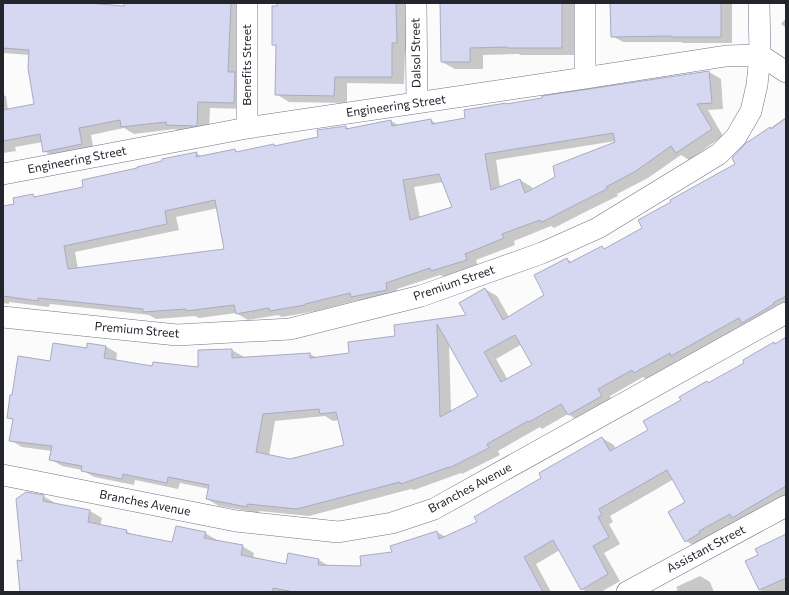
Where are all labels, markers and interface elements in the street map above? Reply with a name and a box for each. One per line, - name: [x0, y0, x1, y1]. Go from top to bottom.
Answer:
- street label: Dalsol Street: [407, 18, 423, 88]
- street label: Benefits Street: [239, 24, 253, 106]
- street label: Engineering Street: [345, 91, 447, 119]
- street label: Engineering Street: [26, 143, 128, 175]
- street label: Premium Street: [411, 262, 496, 303]
- street label: Premium Street: [94, 318, 180, 340]
- street label: Branches Avenue: [425, 459, 514, 515]
- street label: Branches Avenue: [98, 486, 192, 518]
- street label: Assistant Street: [664, 522, 747, 575]

